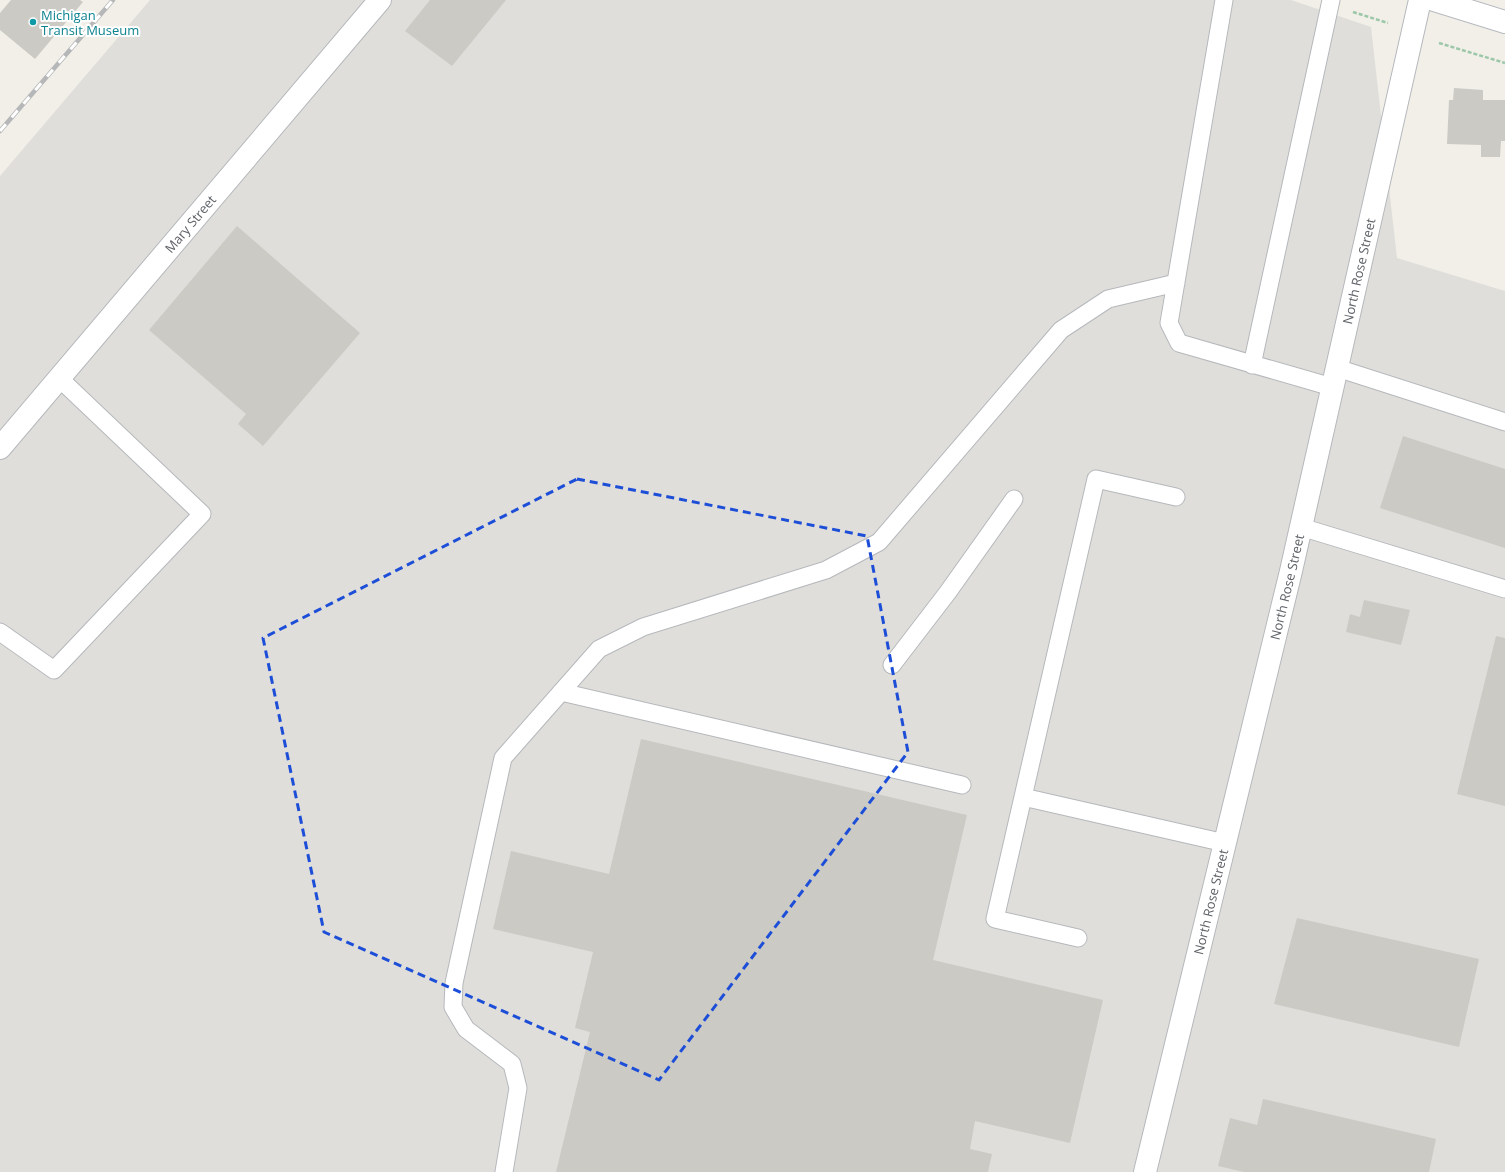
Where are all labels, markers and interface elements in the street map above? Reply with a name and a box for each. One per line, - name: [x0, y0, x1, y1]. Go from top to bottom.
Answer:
- place label: Michigan Transit Museum: [41, 6, 139, 39]
- marker: Michigan Transit Museum: [28, 17, 38, 27]
- street label: Mary Street: [160, 191, 220, 257]
- street label: North Rose Street: [1338, 216, 1380, 326]
- street label: North Rose Street: [1266, 532, 1308, 642]
- street label: North Rose Street: [1189, 847, 1232, 957]

